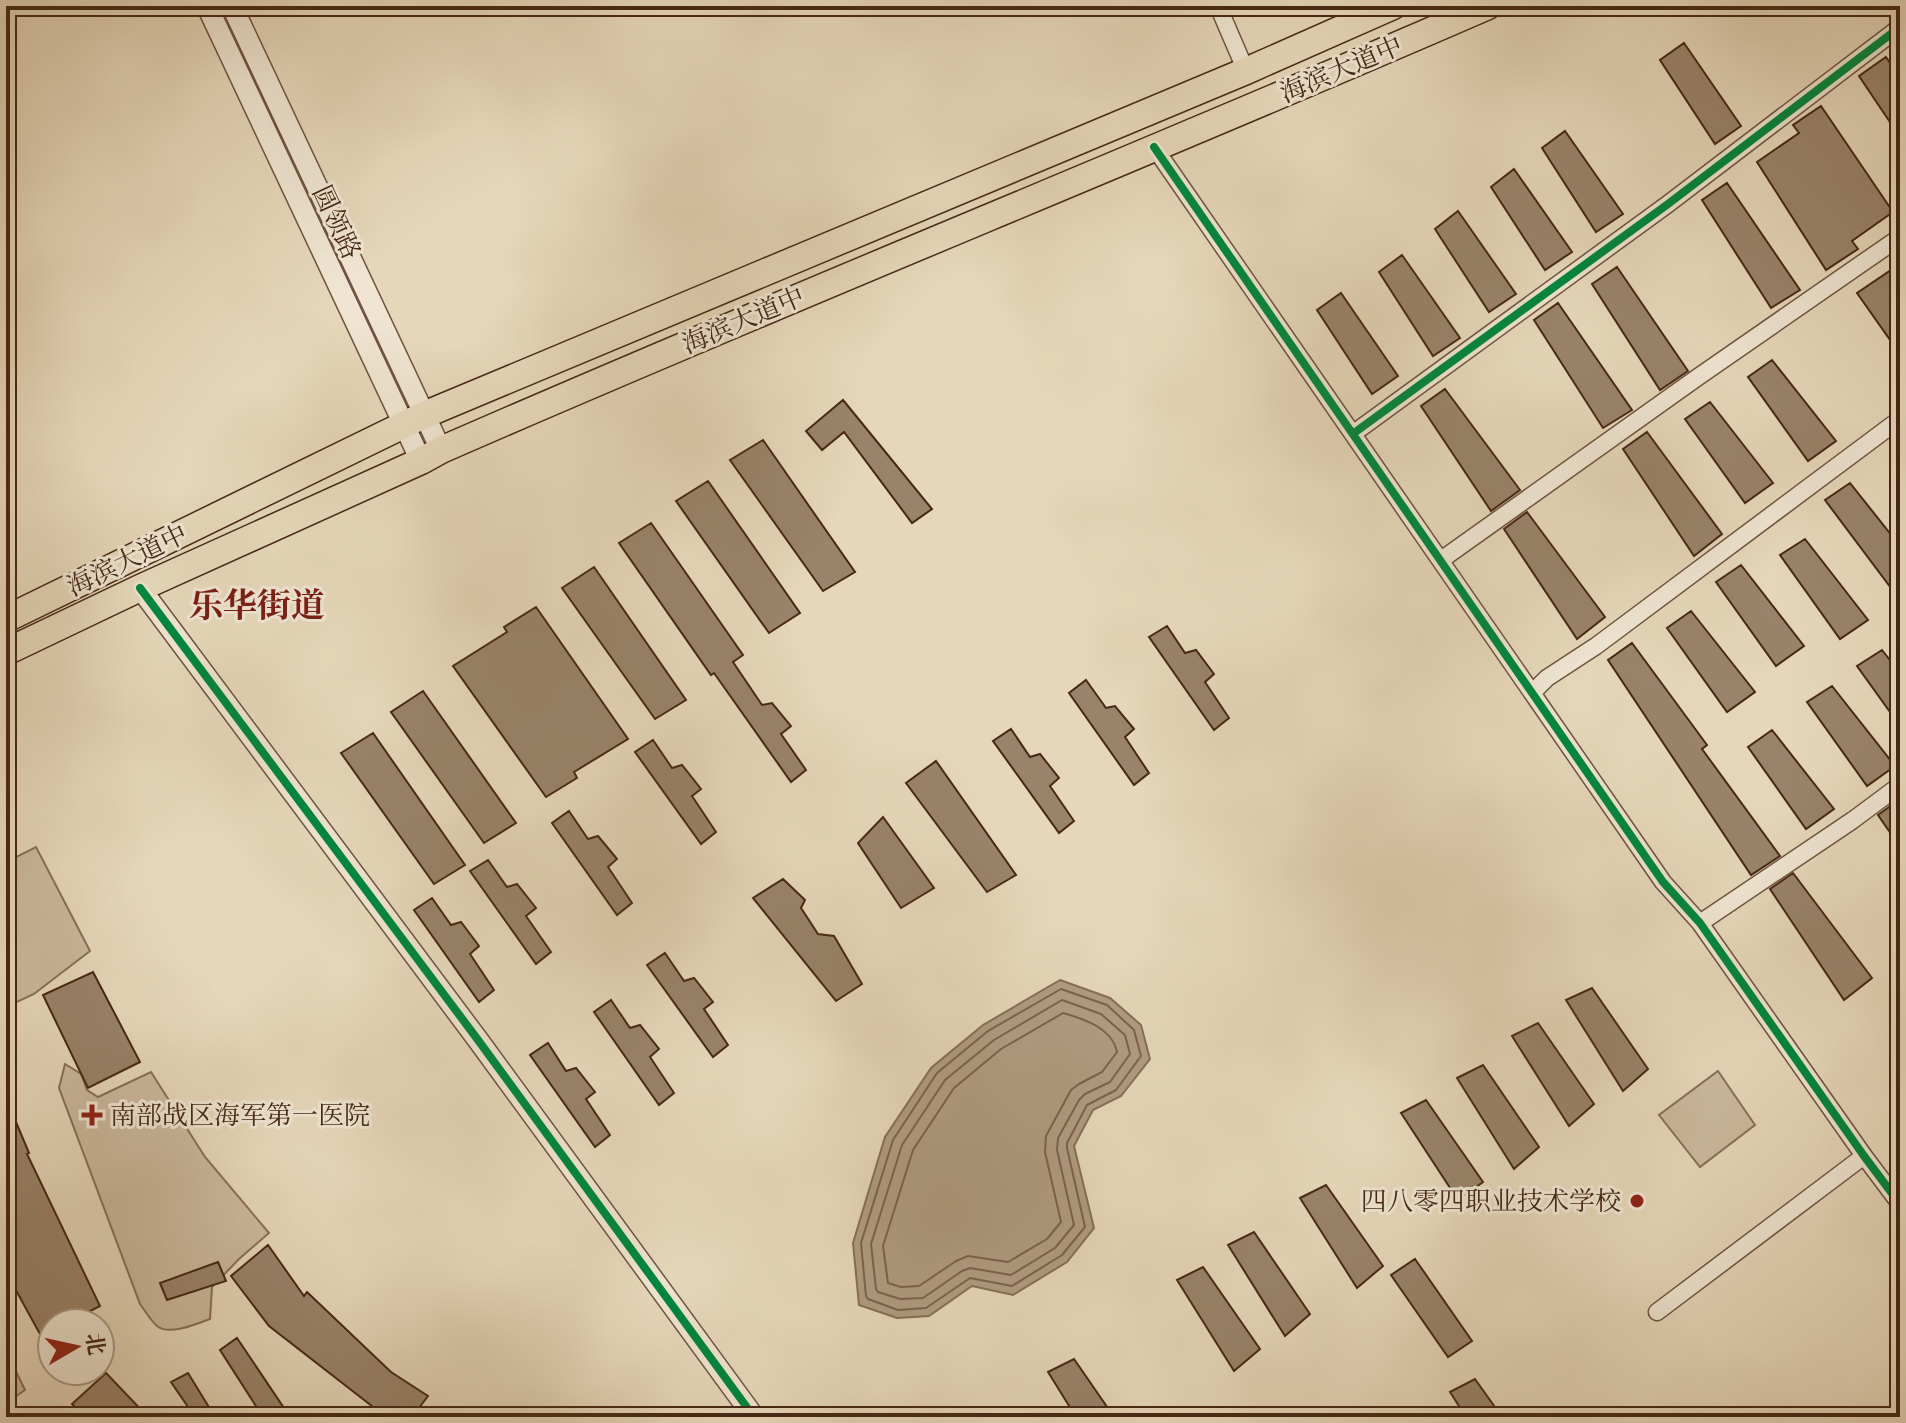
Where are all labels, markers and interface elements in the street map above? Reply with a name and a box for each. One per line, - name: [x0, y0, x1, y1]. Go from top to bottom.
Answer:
- street label: 海滨大道中: [1275, 29, 1407, 109]
- street label: 圆领路: [306, 180, 368, 264]
- street label: 海滨大道中: [677, 280, 809, 360]
- street label: 海滨大道中: [62, 517, 192, 603]
- district label: 乐华街道: [189, 584, 325, 626]
- place label: 南部战区海军第一医院: [110, 1099, 370, 1131]
- marker: 南部战区海军第一医院: [81, 1104, 103, 1126]
- place label: 四八零四职业技术学校: [1361, 1185, 1621, 1217]
- marker: 四八零四职业技术学校: [1628, 1192, 1646, 1210]
- north arrow: [36, 1307, 116, 1387]
- text: 北: [80, 1331, 110, 1357]

